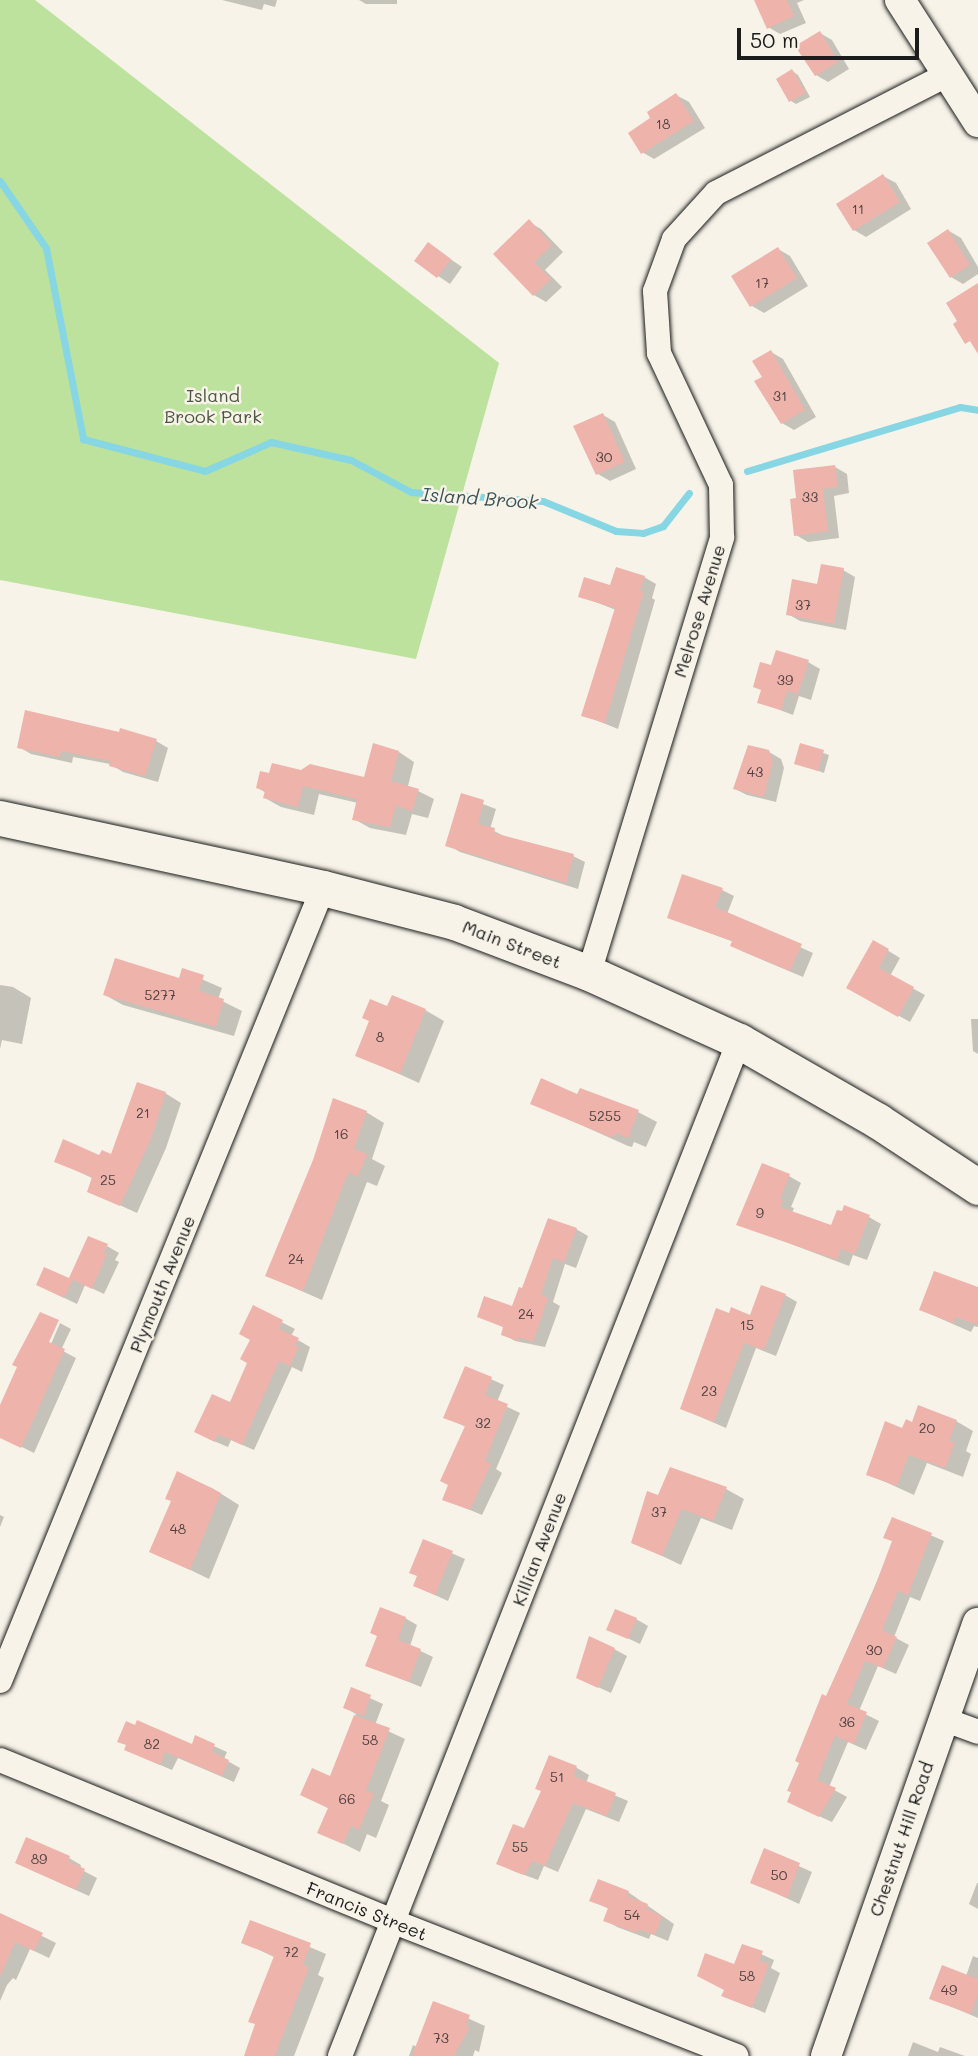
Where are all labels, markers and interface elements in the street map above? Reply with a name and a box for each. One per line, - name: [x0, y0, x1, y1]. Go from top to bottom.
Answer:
- scale bar: [740, 14, 922, 58]
- text: 50 m: [750, 26, 799, 53]
- house number: 18: [656, 116, 670, 132]
- house number: 11: [852, 201, 864, 217]
- house number: 17: [755, 275, 769, 291]
- park label: Island Brook Park: [164, 385, 262, 428]
- house number: 31: [773, 388, 787, 404]
- house number: 30: [596, 449, 612, 465]
- water label: Island Brook: [421, 483, 539, 513]
- house number: 33: [802, 489, 818, 505]
- street label: Melrose Avenue: [669, 542, 729, 680]
- house number: 37: [795, 597, 811, 613]
- house number: 39: [777, 672, 793, 688]
- house number: 43: [747, 764, 763, 780]
- street label: Main Street: [460, 915, 564, 973]
- house number: 5277: [144, 987, 176, 1003]
- house number: 8: [376, 1029, 384, 1045]
- house number: 21: [136, 1105, 150, 1121]
- house number: 5255: [589, 1108, 621, 1124]
- house number: 16: [334, 1126, 348, 1142]
- house number: 25: [100, 1172, 116, 1188]
- house number: 9: [756, 1205, 764, 1221]
- street label: Plymouth Avenue: [125, 1212, 199, 1356]
- house number: 24: [288, 1251, 304, 1267]
- house number: 24: [518, 1306, 534, 1322]
- house number: 15: [740, 1317, 754, 1333]
- house number: 23: [701, 1383, 717, 1399]
- house number: 32: [475, 1415, 491, 1431]
- house number: 20: [919, 1420, 935, 1436]
- street label: Killian Avenue: [507, 1489, 571, 1609]
- house number: 37: [651, 1504, 667, 1520]
- house number: 48: [170, 1521, 186, 1537]
- house number: 30: [866, 1642, 882, 1658]
- house number: 36: [839, 1714, 855, 1730]
- house number: 58: [362, 1732, 378, 1748]
- house number: 82: [144, 1736, 160, 1752]
- street label: Chestnut Hill Road: [864, 1759, 938, 1919]
- house number: 51: [550, 1769, 564, 1785]
- house number: 66: [339, 1791, 355, 1807]
- house number: 55: [512, 1839, 528, 1855]
- house number: 89: [31, 1851, 47, 1867]
- house number: 50: [771, 1867, 787, 1883]
- street label: Francis Street: [304, 1877, 430, 1945]
- house number: 54: [624, 1907, 640, 1923]
- house number: 72: [283, 1944, 299, 1960]
- house number: 58: [739, 1968, 755, 1984]
- house number: 49: [941, 1982, 957, 1998]
- house number: 73: [433, 2030, 449, 2046]

